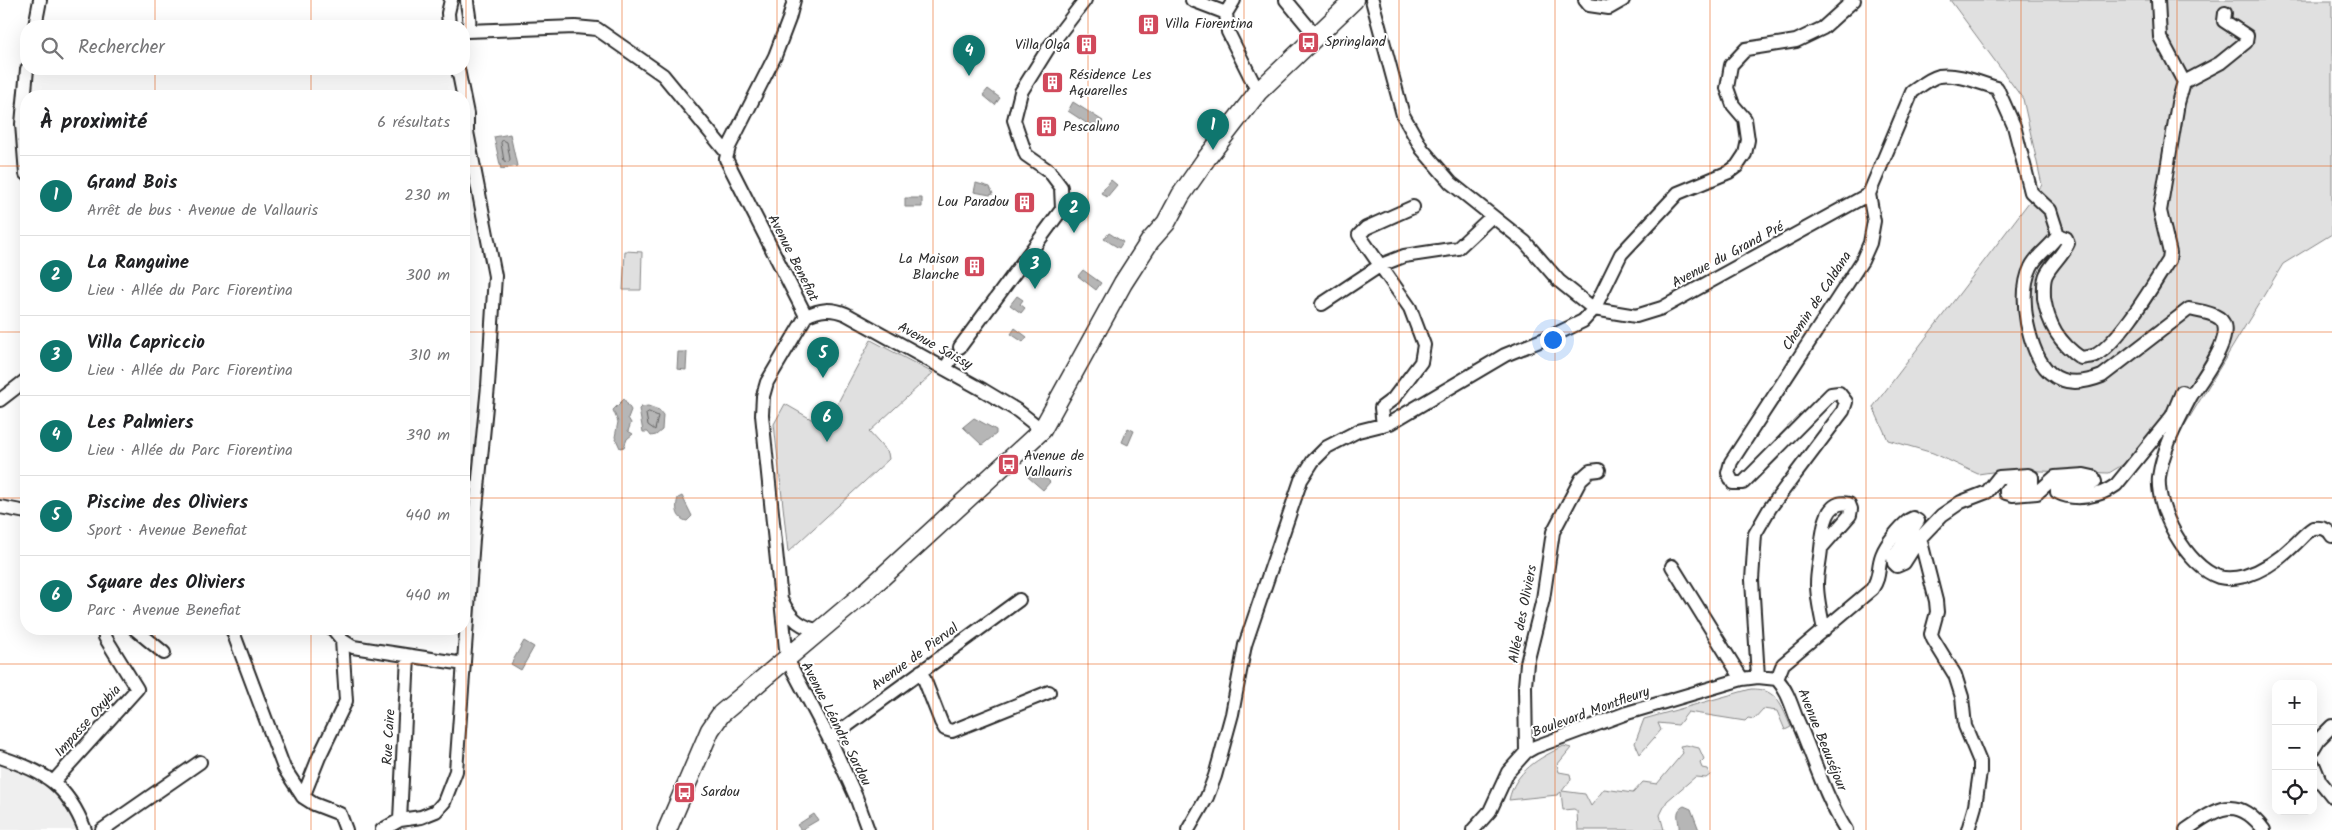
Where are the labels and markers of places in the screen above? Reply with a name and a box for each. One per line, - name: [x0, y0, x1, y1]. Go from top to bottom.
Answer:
- building icon: Villa Fiorentina: [1137, 12, 1161, 36]
- place label: Villa Fiorentina: [1165, 13, 1253, 35]
- bus stop icon: Springland: [1297, 30, 1321, 54]
- place label: Springland: [1325, 31, 1387, 53]
- building icon: Villa Olga: [1074, 33, 1098, 57]
- place label: Villa Olga: [1015, 34, 1070, 56]
- pin: 4: [953, 35, 985, 76]
- place label: Résidence Les Aquarelles: [1069, 64, 1151, 102]
- building icon: Résidence Les Aquarelles: [1041, 71, 1065, 95]
- pin: 1: [1197, 109, 1229, 150]
- building icon: Pescaluno: [1035, 115, 1059, 139]
- place label: Pescaluno: [1063, 116, 1120, 138]
- building icon: Lou Paradou: [1013, 190, 1037, 214]
- place label: Lou Paradou: [937, 191, 1009, 213]
- pin: 2: [1058, 192, 1090, 233]
- place label: La Maison Blanche: [898, 248, 960, 286]
- pin: 3: [1019, 248, 1051, 289]
- building icon: La Maison Blanche: [963, 255, 987, 279]
- pin: 5: [807, 337, 839, 378]
- pin: 6: [811, 401, 843, 442]
- place label: Avenue de Vallauris: [1024, 445, 1085, 483]
- bus stop icon: Avenue de Vallauris: [996, 452, 1020, 476]
- bus stop icon: Sardou: [673, 780, 697, 804]
- place label: Sardou: [701, 781, 740, 803]

